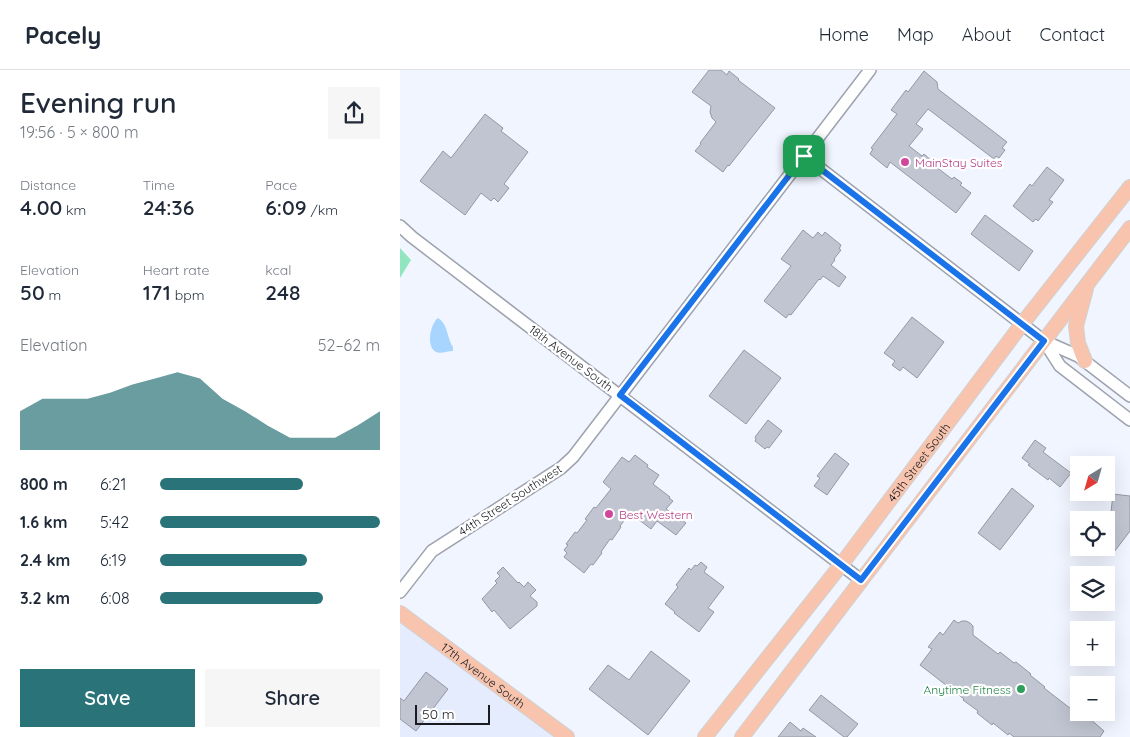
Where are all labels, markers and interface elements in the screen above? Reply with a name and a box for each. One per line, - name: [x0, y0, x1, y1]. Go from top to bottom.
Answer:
- text: Pacely: [25, 20, 101, 50]
- text: Home: [819, 23, 869, 46]
- text: Map: [897, 23, 934, 46]
- text: About: [962, 23, 1012, 46]
- text: Contact: [1040, 23, 1105, 46]
- text: Evening run: [20, 85, 177, 120]
- button: share: [328, 87, 380, 139]
- text: 19:56 · 5 × 800 m: [20, 122, 139, 142]
- pin: [783, 135, 825, 177]
- icon: arrive: [790, 142, 818, 170]
- place label: MainStay Suites: [915, 155, 1003, 170]
- marker: MainStay Suites: [899, 156, 911, 168]
- text: Distance: [20, 176, 76, 194]
- text: Time: [143, 176, 175, 194]
- text: Pace: [265, 176, 297, 194]
- text: 4.00: [20, 194, 62, 220]
- text: 24:36: [143, 194, 194, 220]
- text: 6:09: [265, 194, 307, 220]
- text: km: [62, 201, 86, 219]
- text: /km: [307, 201, 338, 219]
- text: Elevation: [20, 261, 79, 279]
- text: Heart rate: [143, 261, 209, 279]
- text: kcal: [265, 261, 291, 279]
- text: 50: [20, 279, 45, 305]
- text: 171: [143, 279, 171, 305]
- text: 248: [265, 279, 300, 305]
- text: m: [45, 286, 61, 304]
- text: bpm: [171, 286, 204, 304]
- street label: 18th Avenue South: [526, 322, 616, 394]
- text: Elevation: [20, 335, 87, 355]
- text: 52–62 m: [318, 335, 380, 355]
- street label: 45th Street South: [884, 420, 953, 505]
- north arrow: [1070, 456, 1115, 501]
- map controls: [1070, 456, 1115, 721]
- street label: 44th Street Southwest: [456, 461, 564, 539]
- text: 800 m: [20, 474, 68, 494]
- text: 6:21: [100, 474, 126, 494]
- place label: Best Western: [619, 507, 693, 522]
- marker: Best Western: [603, 508, 615, 520]
- button: locate: [1070, 511, 1115, 556]
- text: 1.6 km: [20, 512, 67, 532]
- text: 5:42: [100, 512, 129, 532]
- text: 2.4 km: [20, 550, 70, 570]
- text: 6:19: [100, 550, 126, 570]
- button: layers: [1070, 566, 1115, 611]
- text: 3.2 km: [20, 588, 70, 608]
- text: 6:08: [100, 588, 130, 608]
- button: +: [1070, 621, 1115, 666]
- street label: 17th Avenue South: [439, 639, 528, 711]
- button: Save: [20, 669, 195, 727]
- button: Share: [205, 669, 380, 727]
- button: −: [1070, 676, 1115, 721]
- place label: Anytime Fitness: [924, 682, 1011, 697]
- marker: Anytime Fitness: [1015, 683, 1027, 695]
- scale bar: [415, 702, 490, 725]
- text: 50 m: [422, 705, 455, 723]

